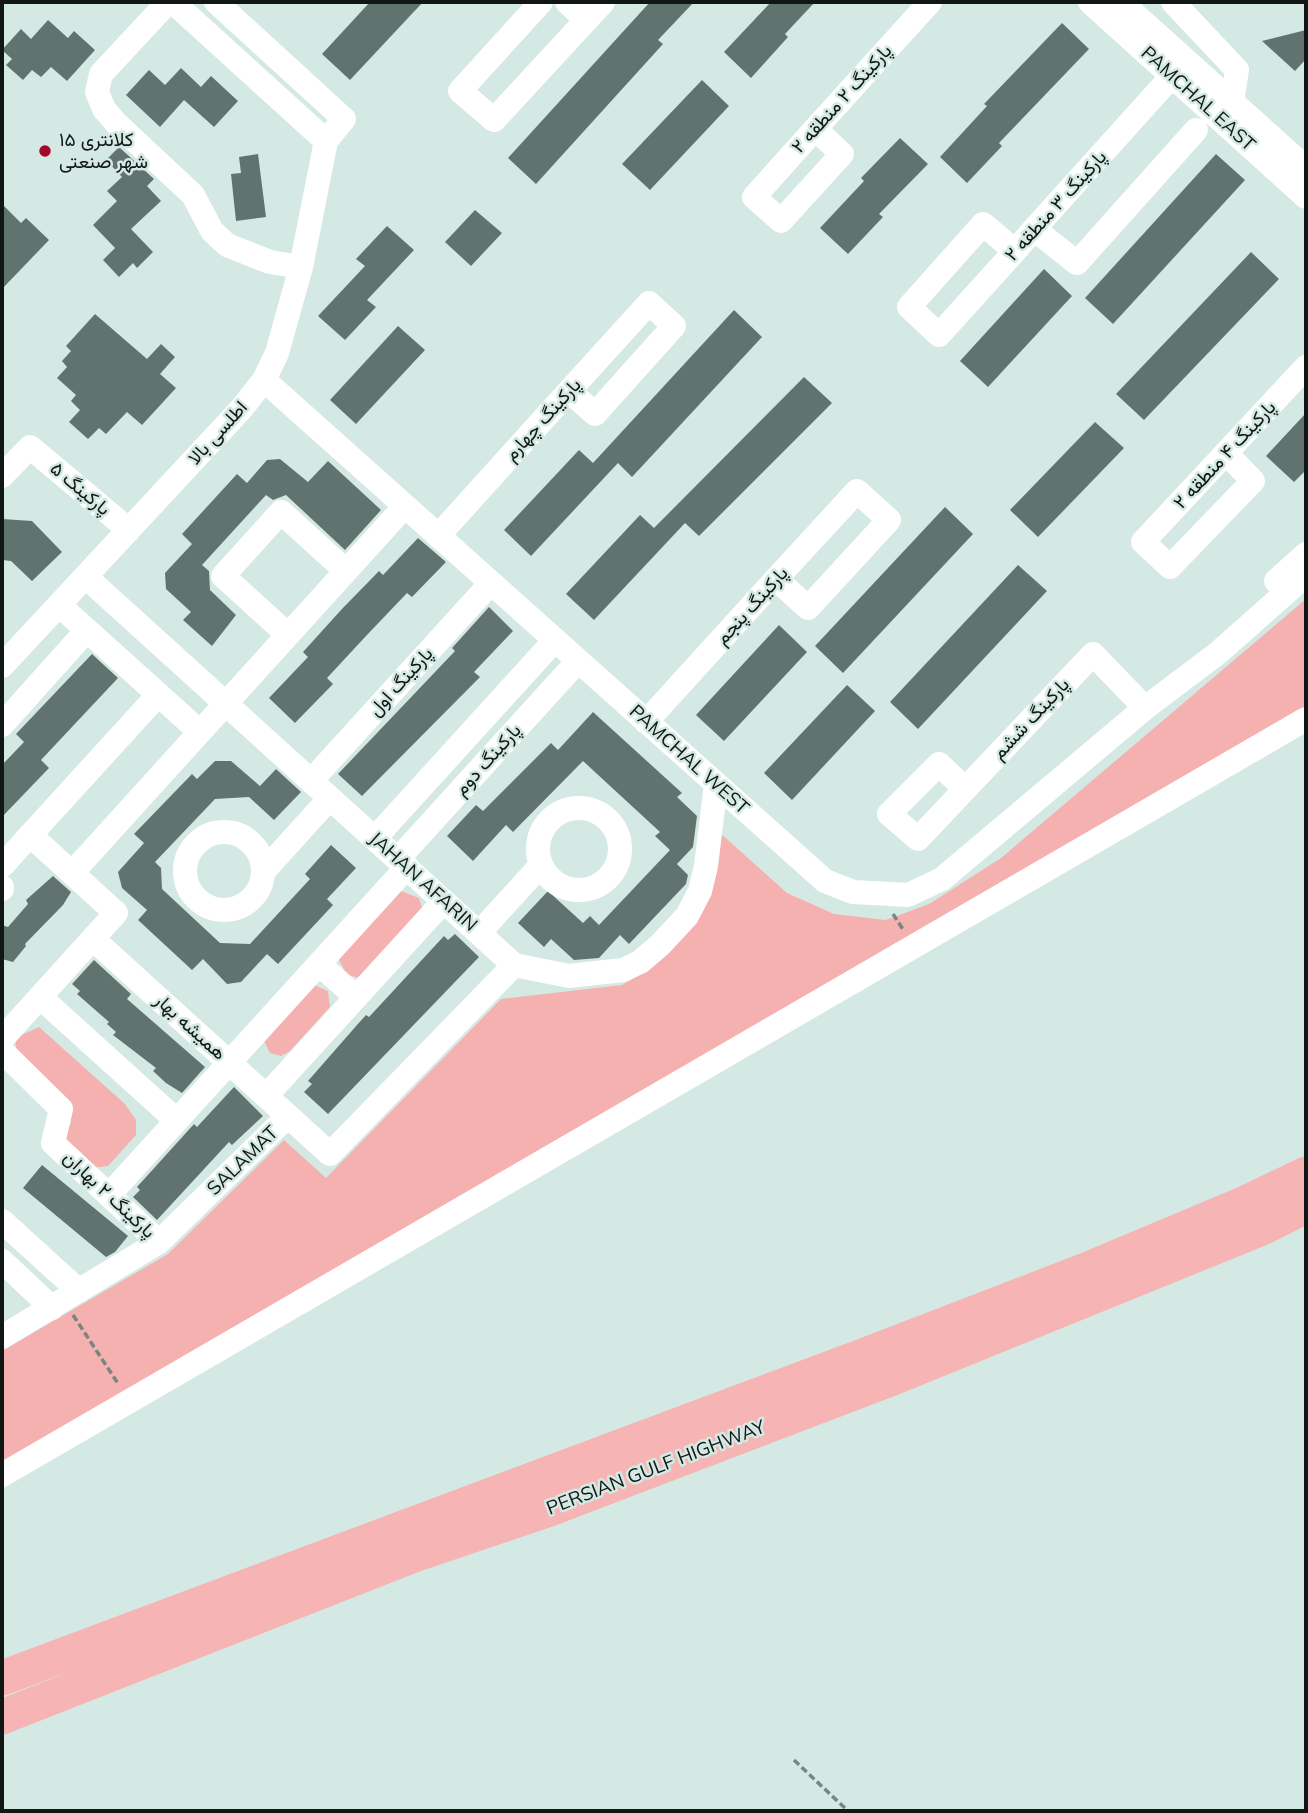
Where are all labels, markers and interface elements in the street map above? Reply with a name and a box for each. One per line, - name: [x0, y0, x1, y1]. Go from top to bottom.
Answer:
- street label: پارکینگ ۲ منطقه ۲: [787, 40, 897, 158]
- street label: PAMCHAL EAST: [1136, 42, 1260, 156]
- place label: کلانتری ۱۵ شهر صنعتی: [59, 129, 148, 173]
- marker: کلانتری ۱۵ شهر صنعتی: [37, 143, 53, 159]
- street label: پارکینگ ۳ منطقه ۲: [1000, 146, 1112, 266]
- street label: پارکینگ چهارم: [500, 374, 586, 466]
- street label: پارکینگ ۴ منطقه ۲: [1169, 396, 1281, 514]
- street label: اطلسی بالا: [184, 397, 252, 469]
- street label: پارکینگ ۵: [45, 457, 115, 521]
- street label: پارکینگ پنجم: [711, 562, 793, 650]
- street label: پارکینگ اول: [364, 643, 438, 721]
- street label: پارکینگ ششم: [987, 673, 1075, 765]
- street label: PAMCHAL WEST: [624, 700, 754, 820]
- street label: پارکینگ دوم: [450, 719, 526, 801]
- street label: JAHAN AFARIN: [364, 827, 482, 937]
- street label: همیشه بهار: [150, 989, 230, 1065]
- street label: SALAMAT: [203, 1122, 283, 1200]
- street label: پارکینگ ۲ بهاران: [58, 1147, 160, 1243]
- street label: PERSIAN GULF HIGHWAY: [543, 1416, 769, 1520]

